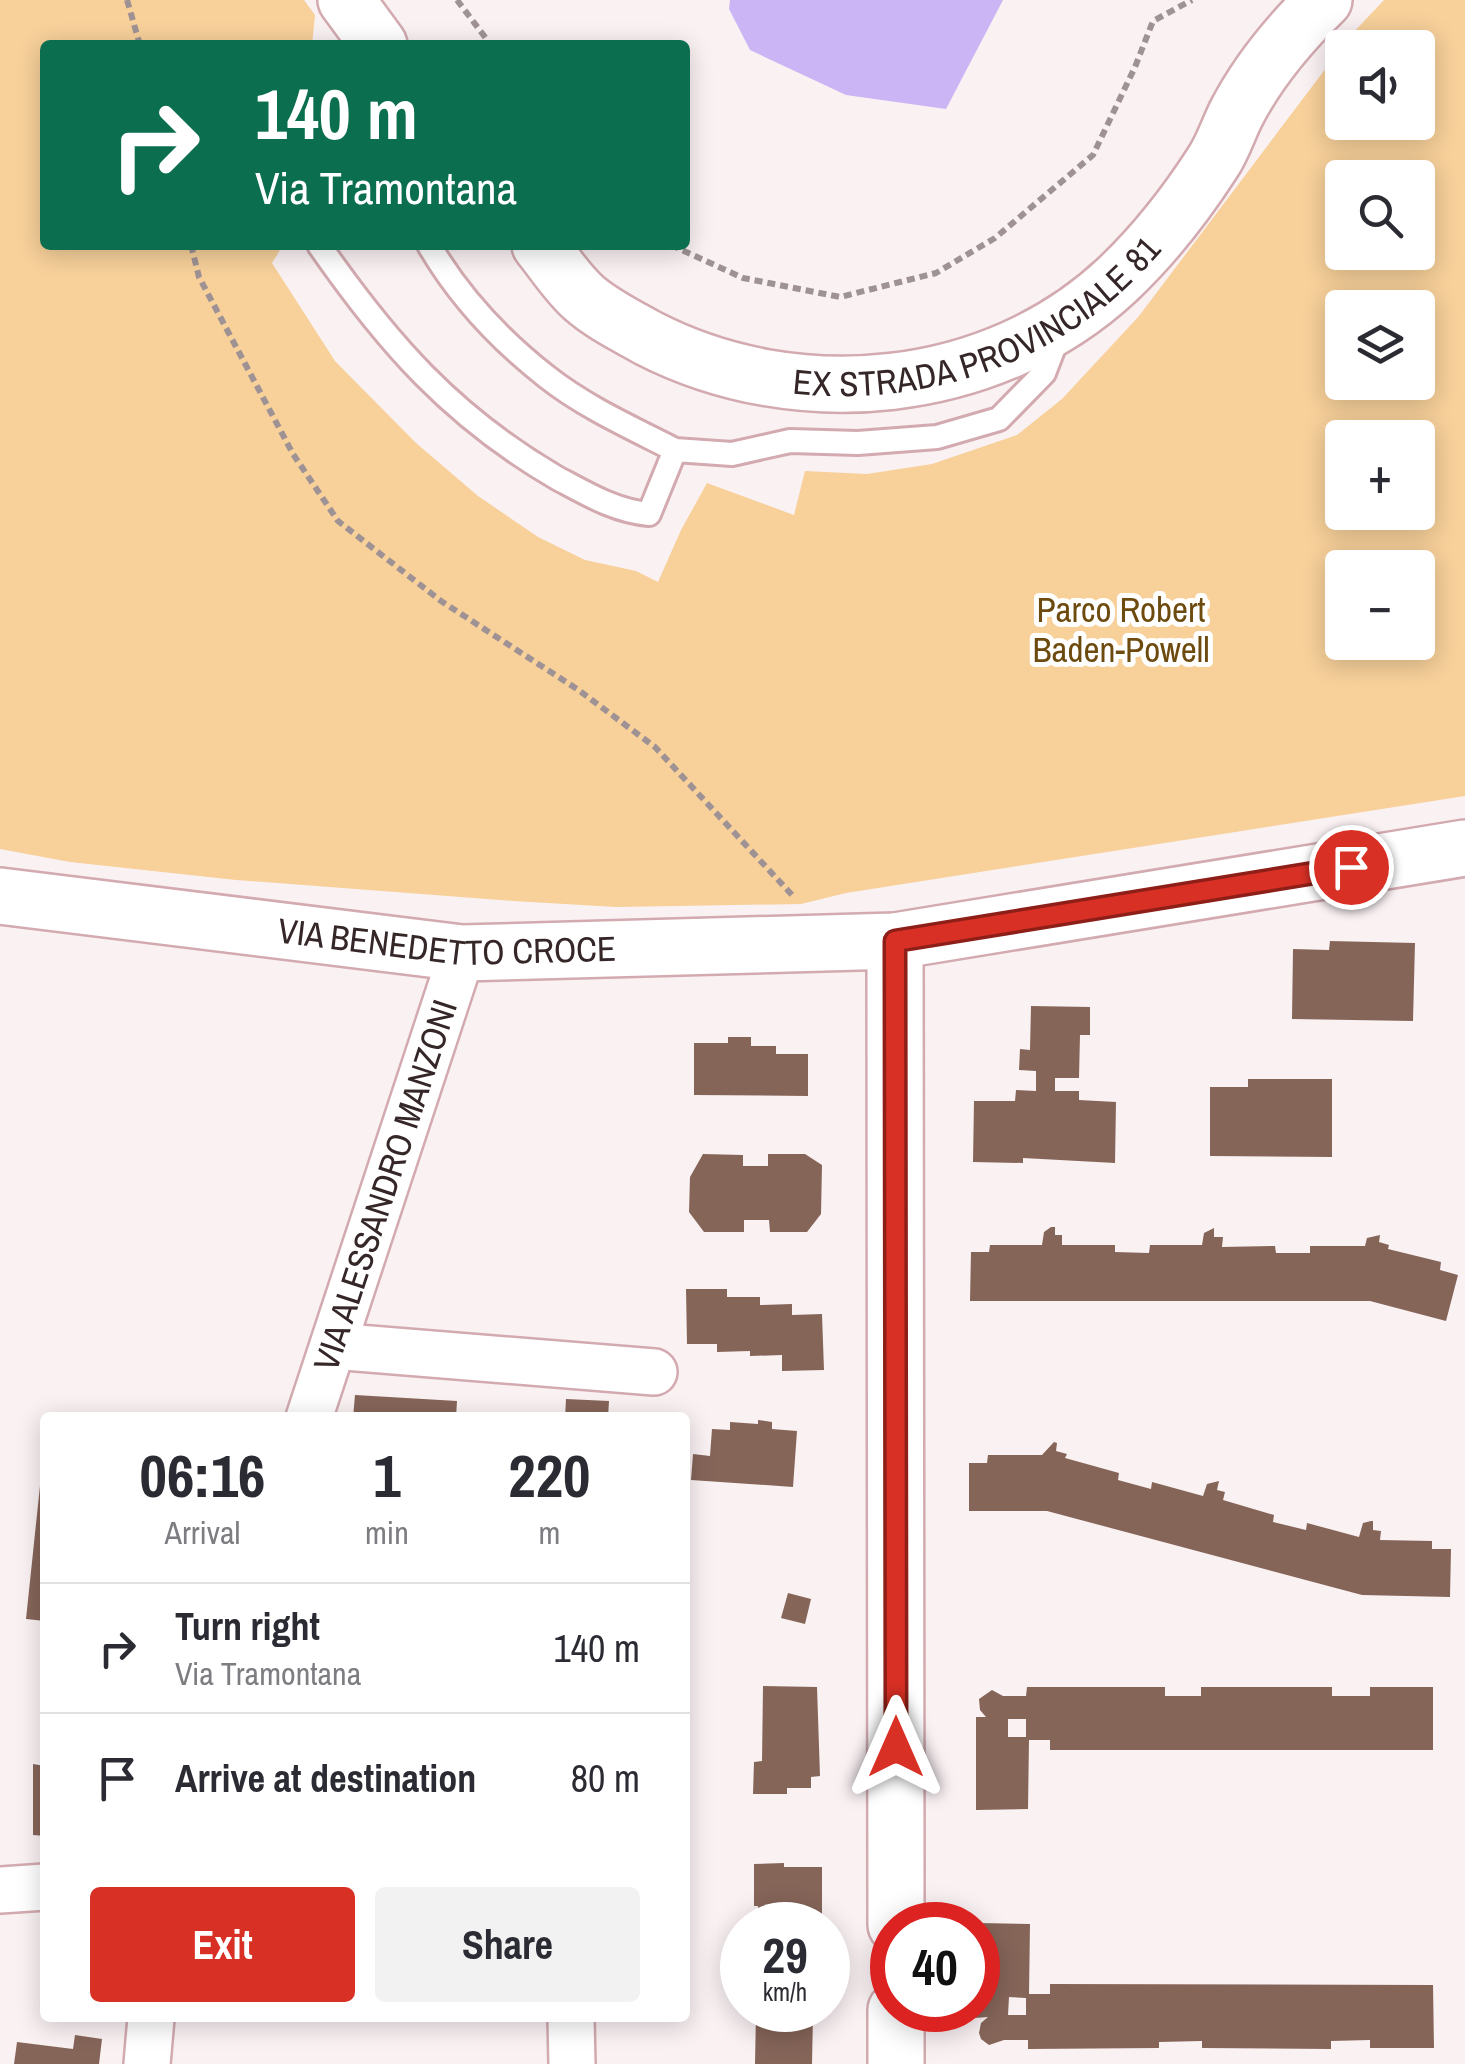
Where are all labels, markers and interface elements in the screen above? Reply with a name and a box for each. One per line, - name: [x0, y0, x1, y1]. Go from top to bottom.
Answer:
- map controls: [1325, 30, 1435, 660]
- button: sound: [1325, 30, 1435, 140]
- text: 140 m: [255, 67, 418, 161]
- icon: right: [90, 80, 220, 210]
- text: Via Tramontana: [255, 157, 517, 218]
- button: search: [1325, 160, 1435, 270]
- street label: EX STRADA PROVINCIALE 81: [791, 226, 1170, 407]
- button: layers: [1325, 290, 1435, 400]
- button: +: [1325, 420, 1435, 530]
- button: −: [1325, 550, 1435, 660]
- park label: Parco Robert Baden-Powell: [1032, 586, 1210, 673]
- pin: [1309, 825, 1394, 910]
- icon: arrive: [1324, 840, 1379, 895]
- street label: VIA BENEDETTO CROCE: [275, 907, 617, 976]
- street label: VIA ALESSANDRO MANZONI: [302, 994, 468, 1377]
- text: 06:16: [140, 1435, 265, 1516]
- text: 1: [373, 1435, 401, 1516]
- text: 220: [508, 1435, 590, 1516]
- text: Arrival: [165, 1511, 240, 1554]
- text: min: [365, 1511, 409, 1554]
- text: m: [538, 1511, 560, 1554]
- text: Turn right: [175, 1601, 320, 1652]
- icon: right: [90, 1621, 145, 1676]
- text: 140 m: [553, 1623, 640, 1674]
- text: Via Tramontana: [175, 1652, 361, 1695]
- position arrow: [844, 1695, 948, 1799]
- icon: arrive: [90, 1751, 145, 1806]
- text: Arrive at destination: [175, 1753, 476, 1804]
- text: 80 m: [571, 1753, 640, 1804]
- button: Exit: [90, 1887, 355, 2002]
- button: Share: [375, 1887, 640, 2002]
- speed limit sign: 40: [870, 1902, 1000, 2032]
- text: 29: [762, 1921, 808, 1989]
- text: km/h: [763, 1975, 807, 2009]

